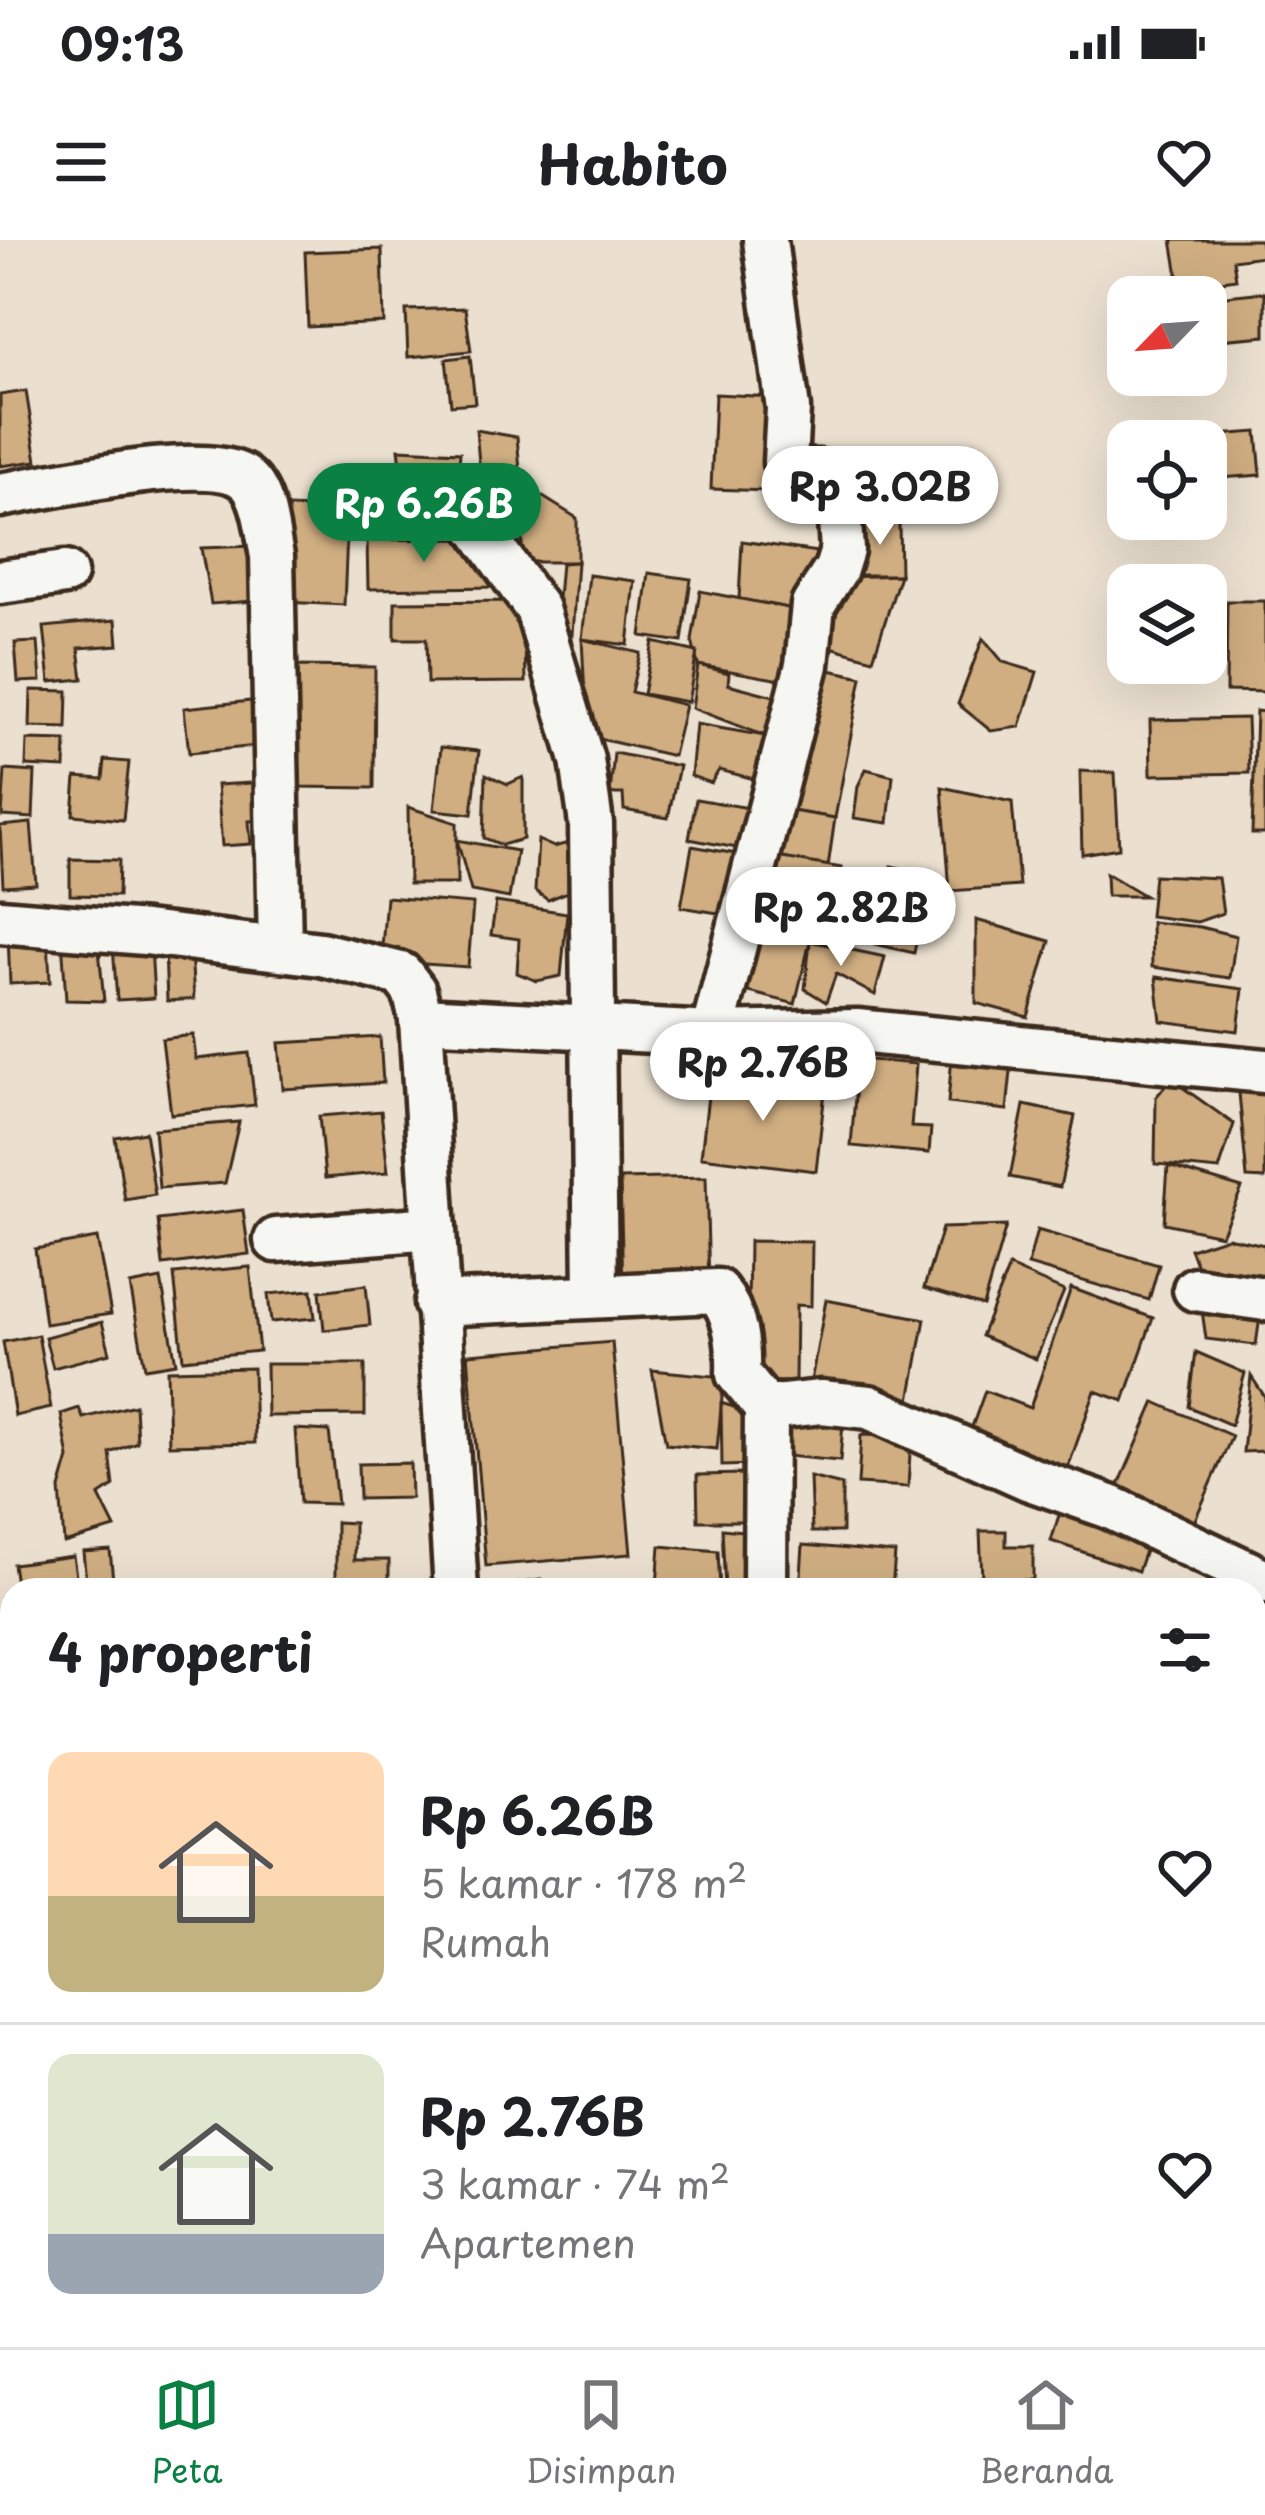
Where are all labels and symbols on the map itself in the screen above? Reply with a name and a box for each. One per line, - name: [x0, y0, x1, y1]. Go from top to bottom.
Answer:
- north arrow: [1107, 276, 1227, 396]
- pin: Rp 3.02B: [756, 446, 1004, 548]
- pin: Rp 6.26B: [300, 463, 548, 565]
- pin: Rp 2.82B: [717, 867, 965, 969]
- pin: Rp 2.76B: [639, 1022, 887, 1124]

